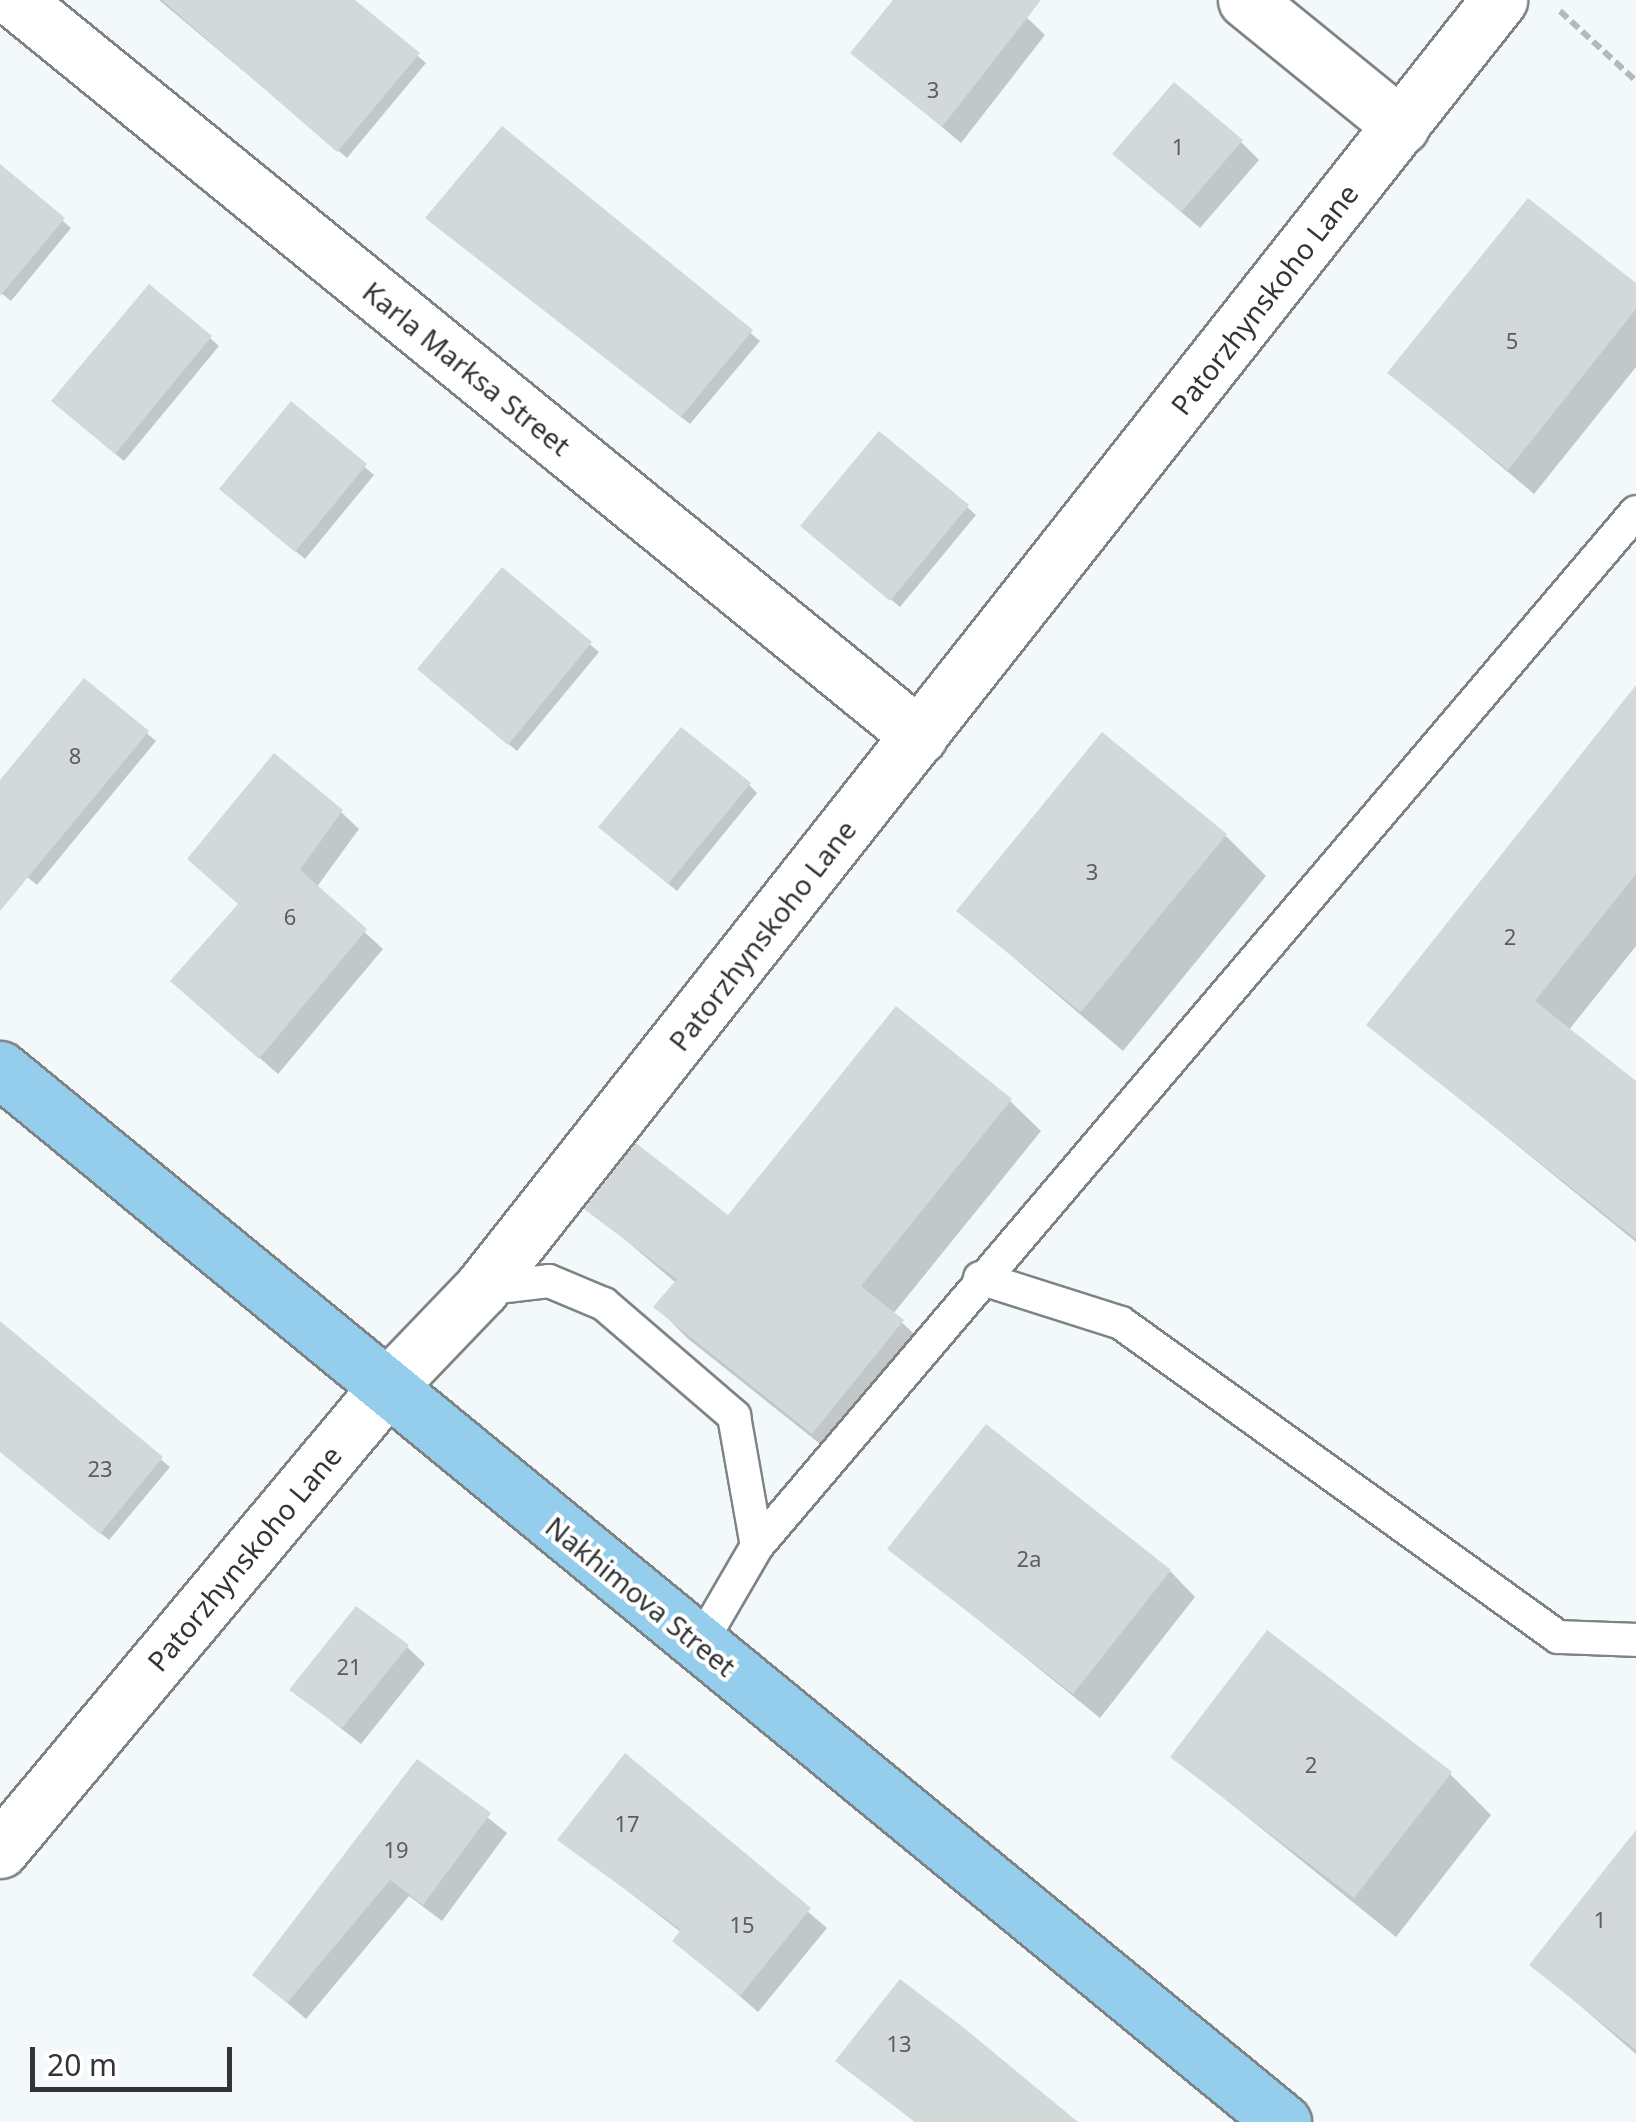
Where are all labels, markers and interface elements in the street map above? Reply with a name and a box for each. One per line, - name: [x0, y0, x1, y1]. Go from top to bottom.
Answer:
- house number: 3: [927, 77, 939, 103]
- house number: 1: [1172, 134, 1184, 160]
- street label: Patorzhynskoho Lane: [1163, 177, 1365, 421]
- street label: Karla Marksa Street: [357, 274, 577, 462]
- house number: 5: [1506, 328, 1518, 354]
- house number: 8: [69, 743, 81, 769]
- street label: Patorzhynskoho Lane: [661, 813, 863, 1057]
- house number: 3: [1086, 859, 1098, 885]
- house number: 6: [284, 904, 296, 930]
- house number: 2: [1504, 924, 1516, 950]
- street label: Patorzhynskoho Lane: [140, 1439, 348, 1677]
- house number: 23: [87, 1456, 113, 1482]
- street label: Nakhimova Street: [539, 1509, 743, 1683]
- house number: 2а: [1017, 1546, 1041, 1572]
- house number: 21: [336, 1654, 362, 1680]
- house number: 2: [1305, 1752, 1317, 1778]
- house number: 17: [614, 1811, 640, 1837]
- house number: 19: [383, 1837, 409, 1863]
- house number: 1: [1594, 1907, 1606, 1933]
- house number: 15: [729, 1912, 755, 1938]
- scale bar: [35, 2027, 238, 2089]
- house number: 13: [886, 2031, 912, 2057]
- text: 20 m: [47, 2044, 117, 2085]

